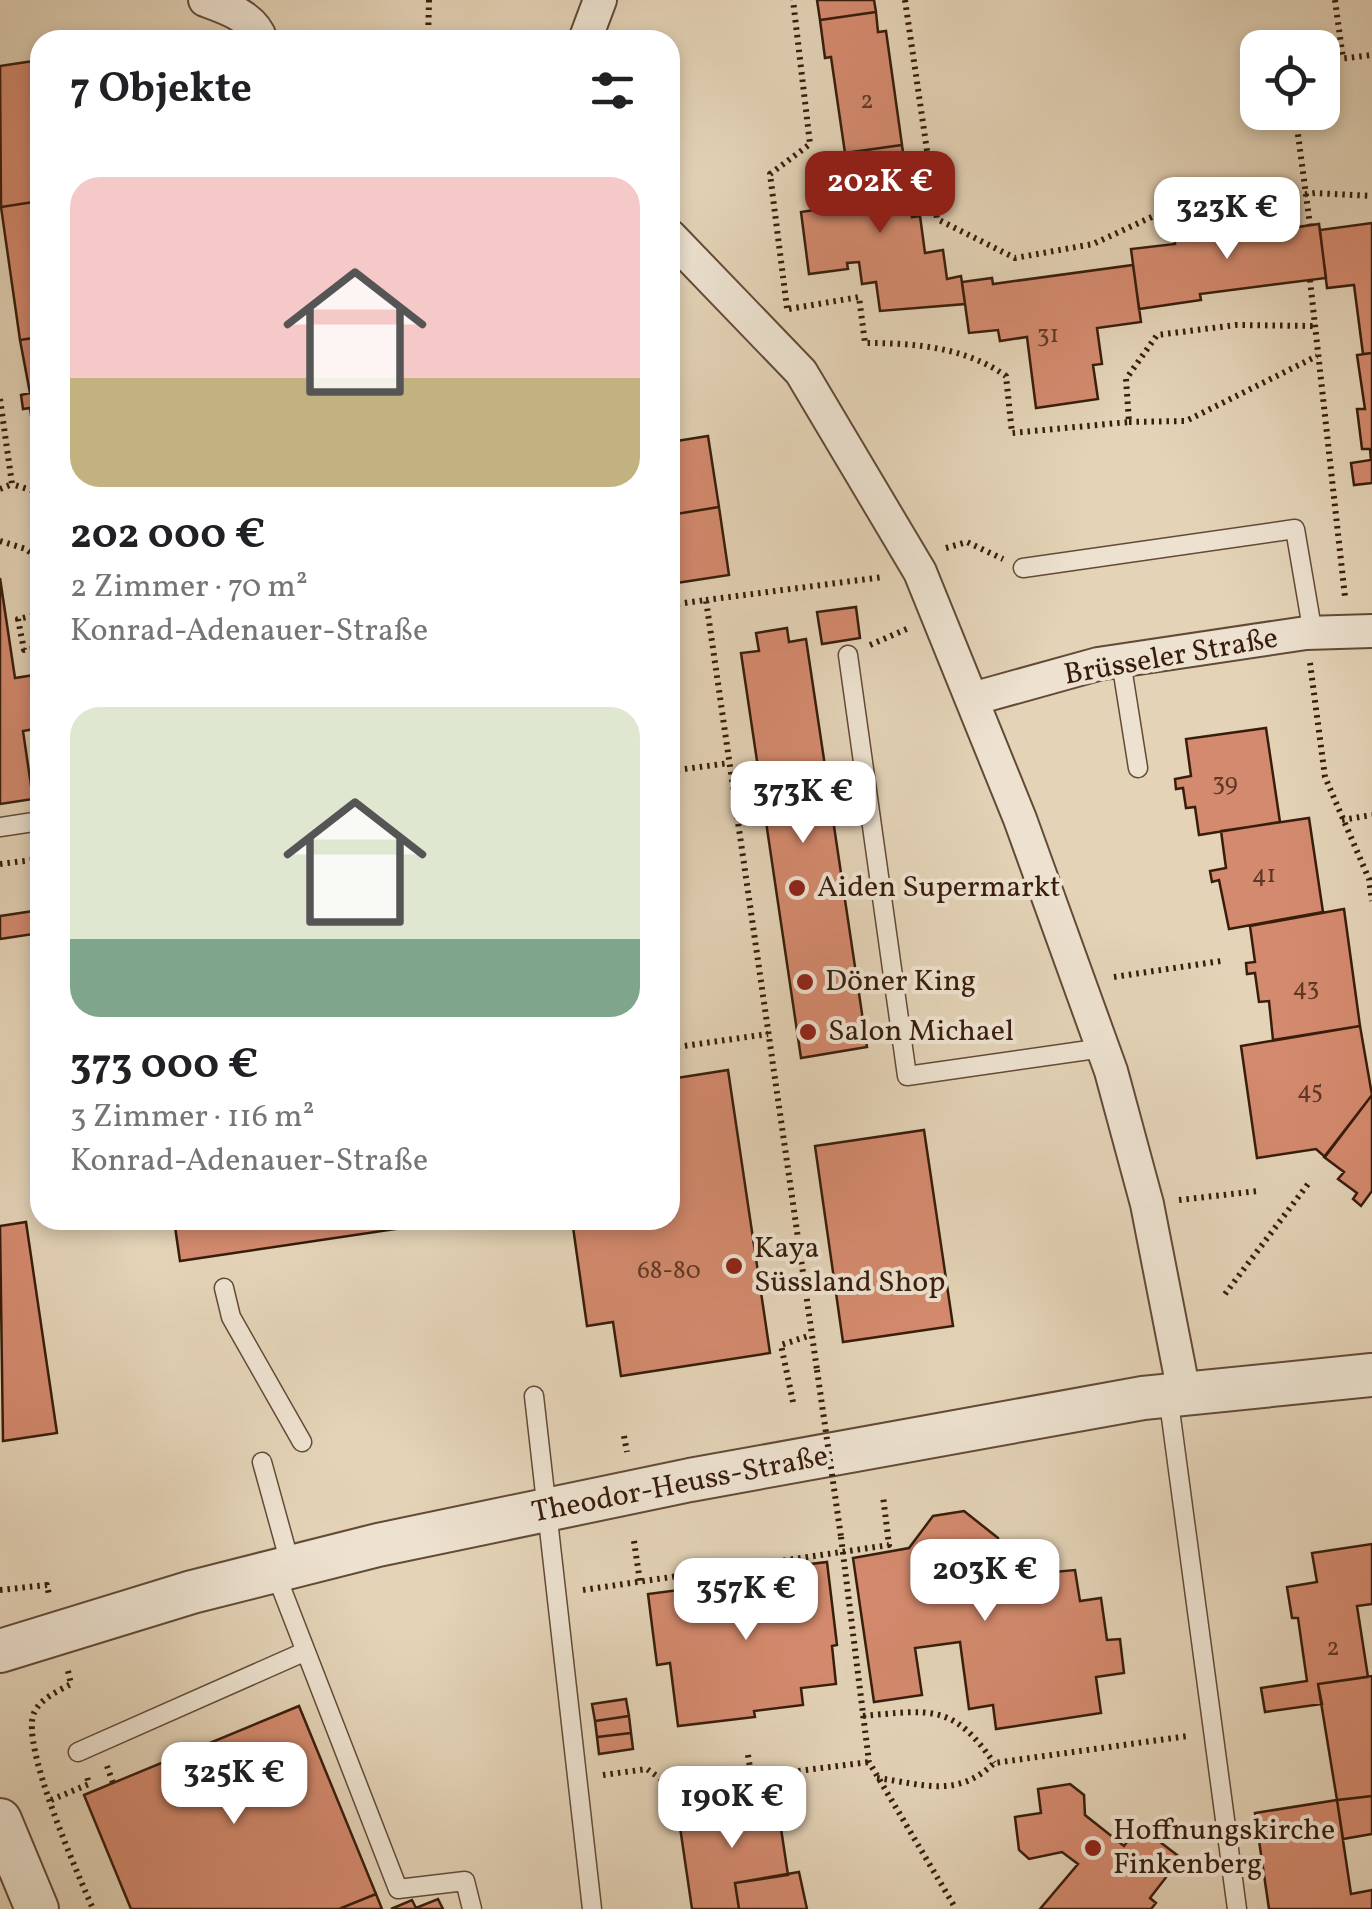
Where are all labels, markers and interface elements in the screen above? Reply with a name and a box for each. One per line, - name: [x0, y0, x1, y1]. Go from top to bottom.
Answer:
- map controls: [1240, 30, 1340, 130]
- button: locate: [1240, 30, 1340, 130]
- text: 7 Objekte: [70, 61, 252, 120]
- icon: filters: [585, 63, 640, 118]
- house number: 2: [860, 84, 874, 119]
- pin: 202K €: [799, 151, 961, 236]
- text: 202K €: [827, 161, 933, 205]
- pin: 323K €: [1146, 177, 1308, 262]
- text: 323K €: [1176, 187, 1278, 231]
- icon: home: [265, 242, 445, 422]
- house number: 31: [1037, 318, 1059, 353]
- text: 202 000 €: [70, 507, 266, 566]
- text: 2 Zimmer · 70 m²: [70, 566, 308, 610]
- text: Konrad-Adenauer-Straße: [70, 610, 428, 654]
- street label: Brüsseler Straße: [1061, 618, 1281, 696]
- pin: 373K €: [722, 761, 884, 846]
- house number: 39: [1212, 766, 1238, 801]
- text: 373K €: [753, 771, 853, 815]
- icon: home: [265, 772, 445, 952]
- house number: 41: [1252, 858, 1276, 893]
- place label: Aiden Supermarkt: [817, 867, 1061, 909]
- marker: Aiden Supermarkt: [786, 877, 808, 899]
- place label: Döner King: [825, 961, 976, 1003]
- marker: Döner King: [794, 971, 816, 993]
- house number: 43: [1293, 971, 1319, 1006]
- place label: Salon Michael: [828, 1011, 1014, 1053]
- marker: Salon Michael: [797, 1021, 819, 1043]
- text: 373 000 €: [70, 1037, 259, 1096]
- house number: 45: [1297, 1074, 1323, 1109]
- text: 3 Zimmer · 116 m²: [70, 1096, 315, 1140]
- text: Konrad-Adenauer-Straße: [70, 1140, 428, 1184]
- place label: Kaya Süssland Shop: [754, 1228, 946, 1304]
- house number: 68-80: [637, 1254, 701, 1289]
- marker: Kaya Süssland Shop: [723, 1255, 745, 1277]
- street label: Theodor-Heuss-Straße: [528, 1436, 832, 1534]
- pin: 203K €: [904, 1539, 1066, 1624]
- text: 203K €: [932, 1549, 1038, 1593]
- pin: 357K €: [665, 1558, 827, 1643]
- text: 357K €: [696, 1568, 796, 1612]
- house number: 2: [1326, 1631, 1340, 1666]
- pin: 325K €: [153, 1742, 315, 1827]
- text: 325K €: [183, 1752, 285, 1796]
- pin: 190K €: [651, 1766, 813, 1851]
- text: 190K €: [680, 1776, 784, 1820]
- place label: Hoffnungskirche Finkenberg: [1113, 1810, 1335, 1886]
- marker: Hoffnungskirche Finkenberg: [1082, 1837, 1104, 1859]

